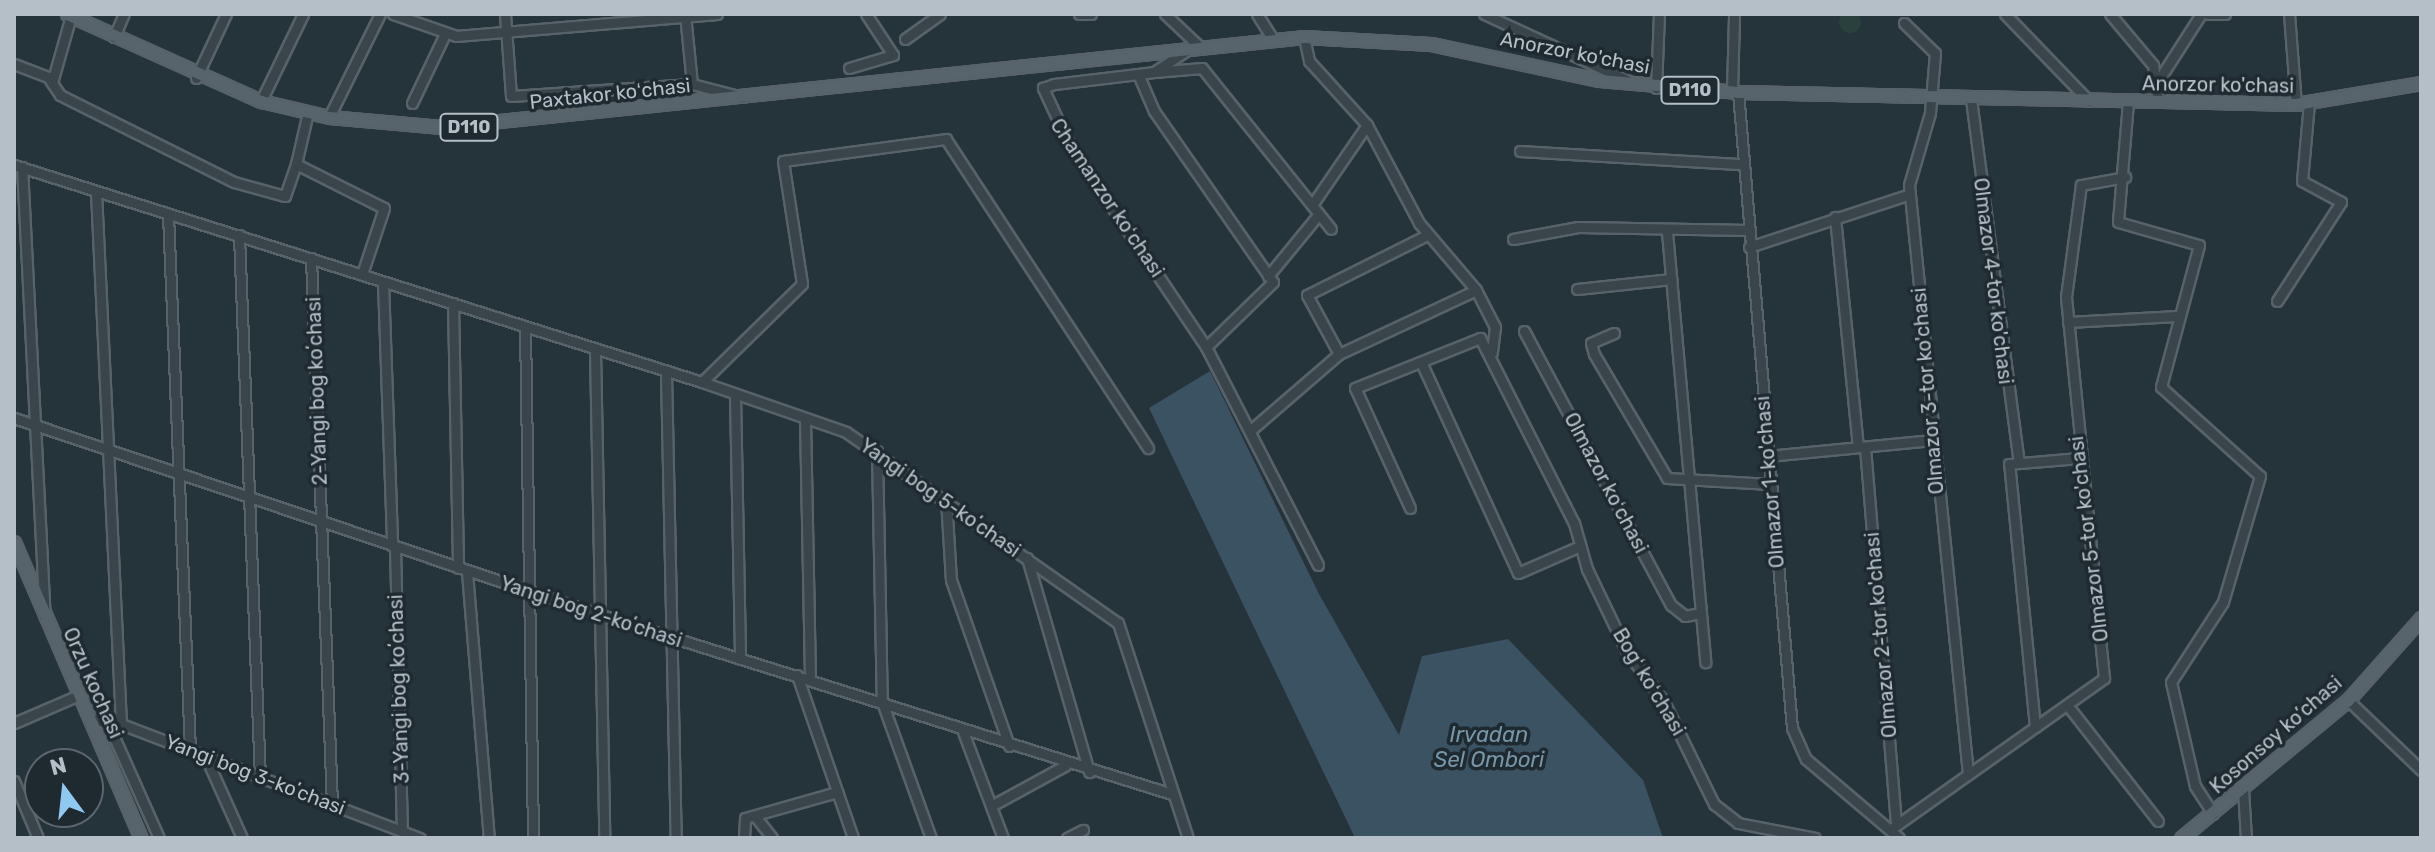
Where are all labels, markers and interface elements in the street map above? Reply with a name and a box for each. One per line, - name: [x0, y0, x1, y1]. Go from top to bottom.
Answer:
- street label: Anorzor ko'chasi: [1498, 27, 1652, 79]
- street label: Anorzor ko'chasi: [2142, 72, 2294, 98]
- street label: Paxtakor koʻchasi: [528, 74, 692, 114]
- road number: D110: [1660, 76, 1720, 104]
- road number: D110: [439, 113, 499, 141]
- street label: Chamanzor koʻchasi: [1045, 114, 1169, 282]
- street label: Olmazor 4-tor ko'chasi: [1968, 176, 2018, 386]
- street label: Olmazor 3-tor ko'chasi: [1907, 286, 1949, 496]
- street label: 2-Yangi bog koʼchasi: [302, 296, 332, 486]
- street label: Olmazor 1-ko'chasi: [1750, 395, 1790, 569]
- street label: Olmazor koʻchasi: [1559, 408, 1653, 558]
- street label: Yangi bog 5-koʼchasi: [855, 433, 1025, 563]
- street label: Olmazor 5-tor ko'chasi: [2064, 434, 2114, 644]
- street label: Olmazor 2-tor ko'chasi: [1860, 531, 1902, 739]
- street label: Yangi bog 2-koʼchasi: [497, 571, 685, 653]
- street label: 3-Yangi bog koʼchasi: [384, 594, 414, 784]
- street label: Orzu kochasi: [58, 624, 128, 742]
- street label: Bogʻ koʻchasi: [1608, 624, 1690, 740]
- street label: Kosonsoy ko’chasi: [2205, 671, 2347, 799]
- water label: Irvadan Sel Ombori: [1434, 721, 1544, 772]
- street label: Yangi bog 3-koʼchasi: [162, 730, 348, 820]
- north arrow: [24, 748, 104, 828]
- text: N: [47, 751, 69, 781]

